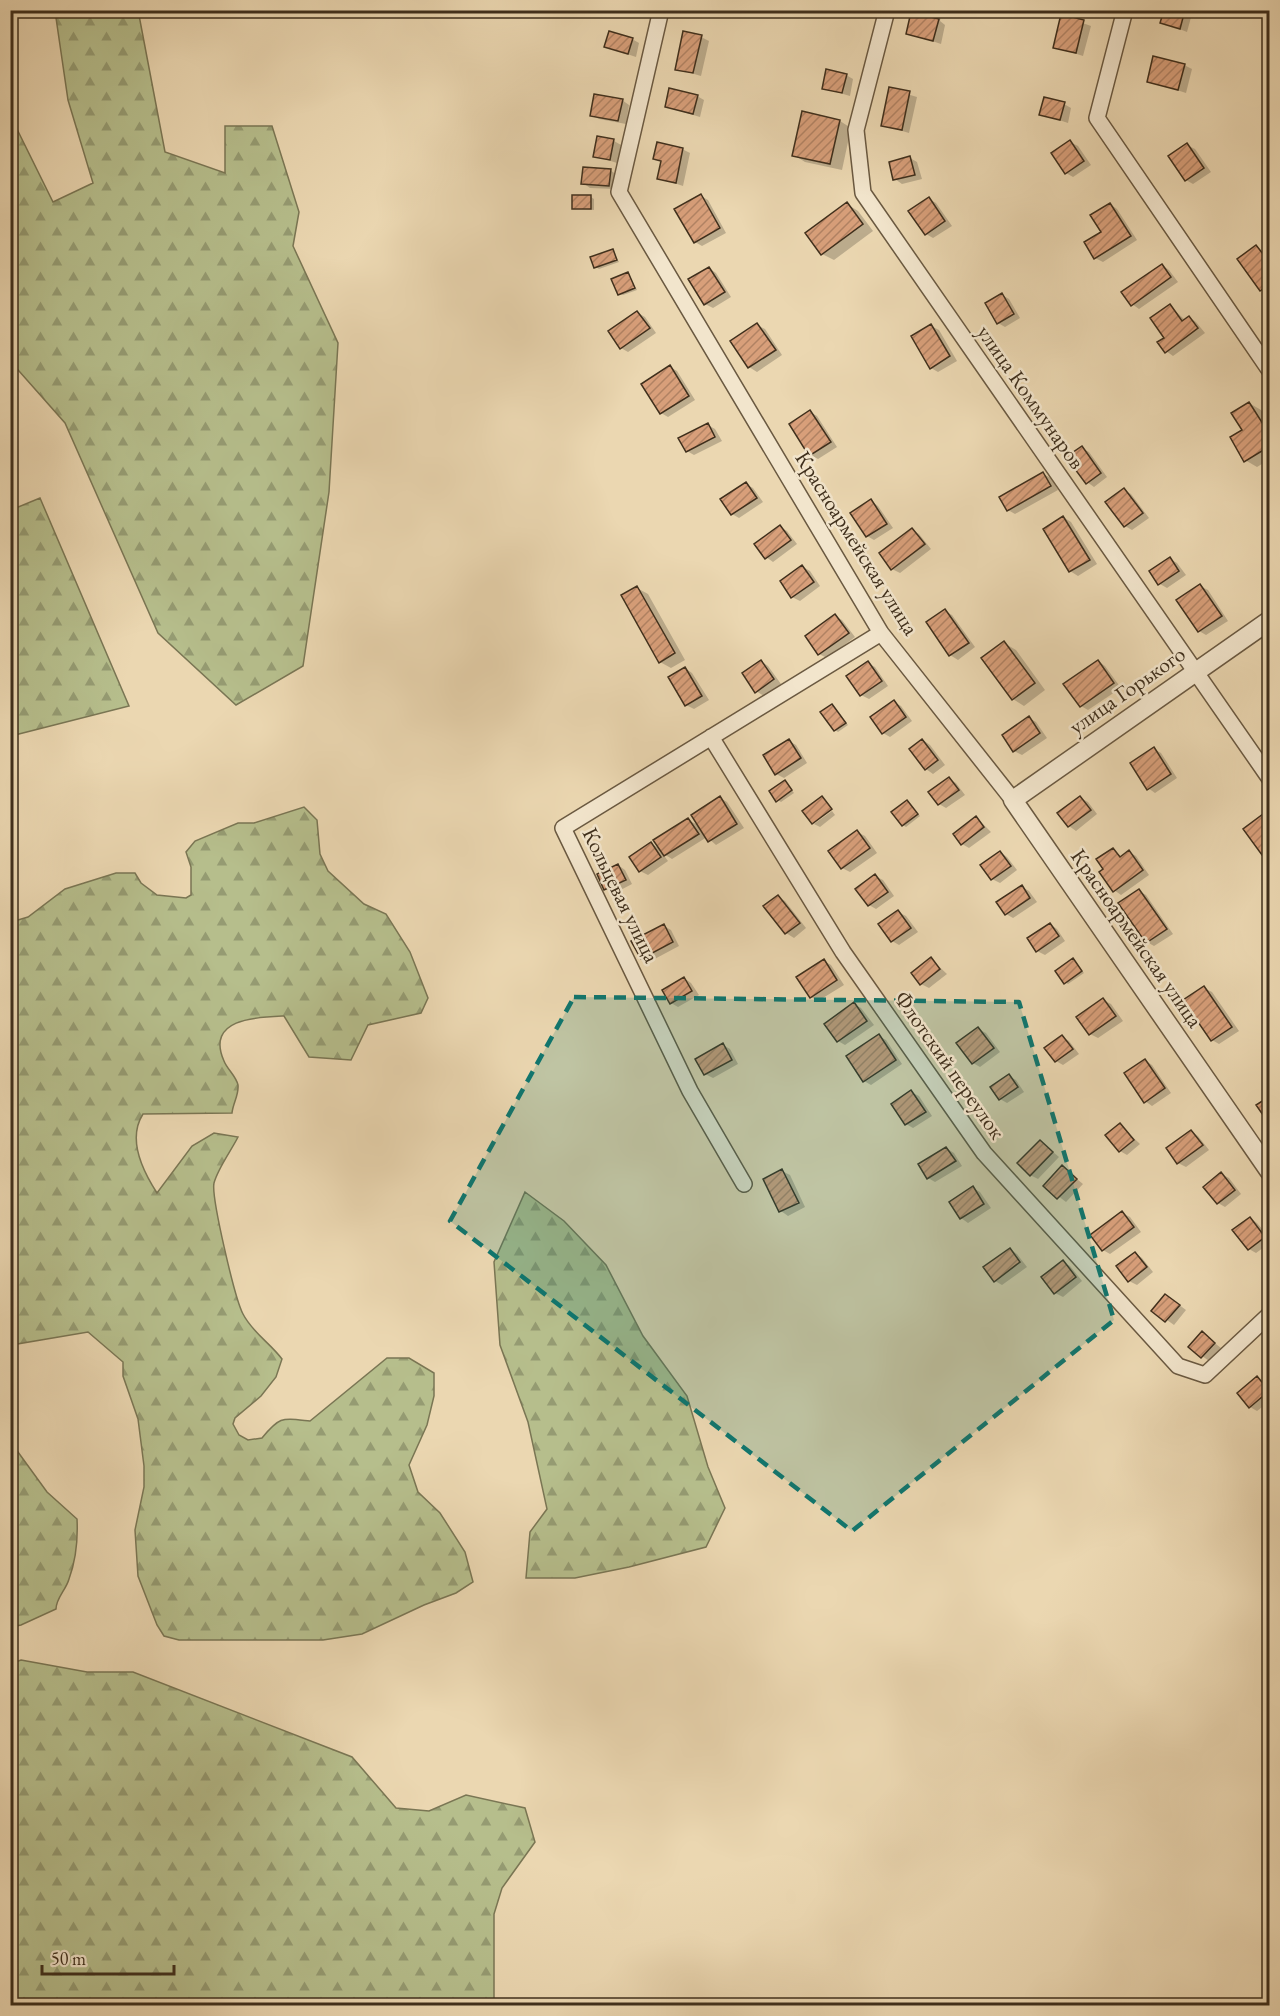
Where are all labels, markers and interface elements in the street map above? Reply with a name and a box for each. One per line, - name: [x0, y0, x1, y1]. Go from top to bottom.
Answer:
- street label: улица Коммунаров: [970, 319, 1092, 475]
- street label: Красноармейская улица: [789, 445, 926, 641]
- street label: улица Горького: [1063, 639, 1191, 741]
- street label: Кольцевая улица: [576, 822, 666, 968]
- street label: Красноармейская улица: [1064, 843, 1210, 1033]
- street label: Флотский переулок: [888, 985, 1012, 1145]
- scale bar: [42, 1938, 174, 1976]
- text: 50 m: [51, 1947, 86, 1970]

